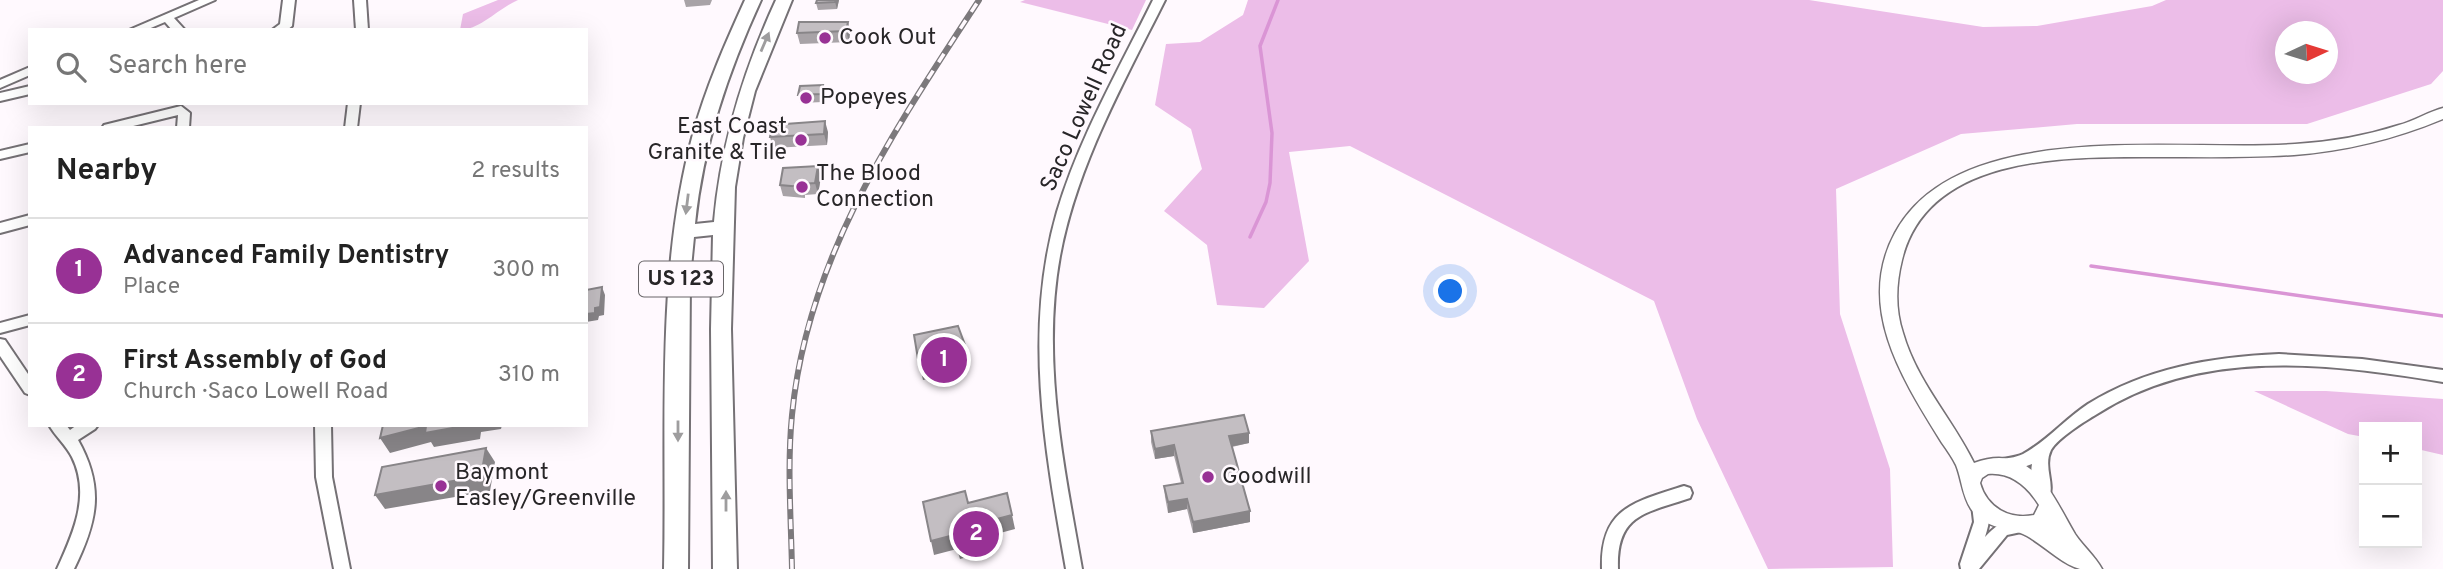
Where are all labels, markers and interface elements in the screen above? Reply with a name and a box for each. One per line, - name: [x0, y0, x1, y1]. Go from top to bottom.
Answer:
- street label: Saco Lowell Road: [1035, 19, 1135, 197]
- north arrow: [2275, 21, 2338, 84]
- place label: Cook Out: [839, 24, 936, 53]
- search box: [28, 28, 588, 105]
- marker: Cook Out: [817, 30, 833, 46]
- one-way arrow: [760, 31, 771, 52]
- icon: search: [52, 48, 90, 86]
- text: Search here: [108, 50, 247, 83]
- place label: Popeyes: [820, 84, 908, 113]
- marker: Popeyes: [798, 90, 814, 106]
- place label: East Coast Granite & Tile: [648, 113, 787, 168]
- marker: East Coast Granite & Tile: [793, 132, 809, 148]
- text: Nearby: [56, 153, 157, 190]
- text: 2 results: [471, 157, 560, 186]
- place label: The Blood Connection: [816, 160, 934, 215]
- marker: The Blood Connection: [794, 179, 810, 195]
- one-way arrow: [681, 193, 692, 215]
- text: Advanced Family Dentistry: [123, 240, 449, 273]
- text: 1: [74, 256, 84, 285]
- text: 300 m: [492, 256, 560, 285]
- road number: US 123: [639, 262, 723, 296]
- text: Place: [123, 273, 180, 302]
- your location: [1433, 274, 1467, 308]
- pin: 1: [921, 334, 967, 386]
- text: First Assembly of God: [123, 345, 387, 378]
- text: 2: [72, 361, 86, 390]
- text: 310 m: [498, 361, 560, 390]
- text: Church · Saco Lowell Road: [123, 378, 388, 407]
- one-way arrow: [672, 420, 684, 442]
- map controls: [2359, 422, 2422, 548]
- button: +: [2359, 422, 2422, 485]
- place label: Baymont Easley/Greenville: [455, 459, 636, 514]
- place label: Goodwill: [1222, 463, 1312, 492]
- marker: Goodwill: [1200, 469, 1216, 485]
- marker: Baymont Easley/Greenville: [433, 478, 449, 494]
- button: −: [2359, 485, 2422, 548]
- one-way arrow: [720, 490, 731, 512]
- pin: 2: [953, 508, 999, 560]

